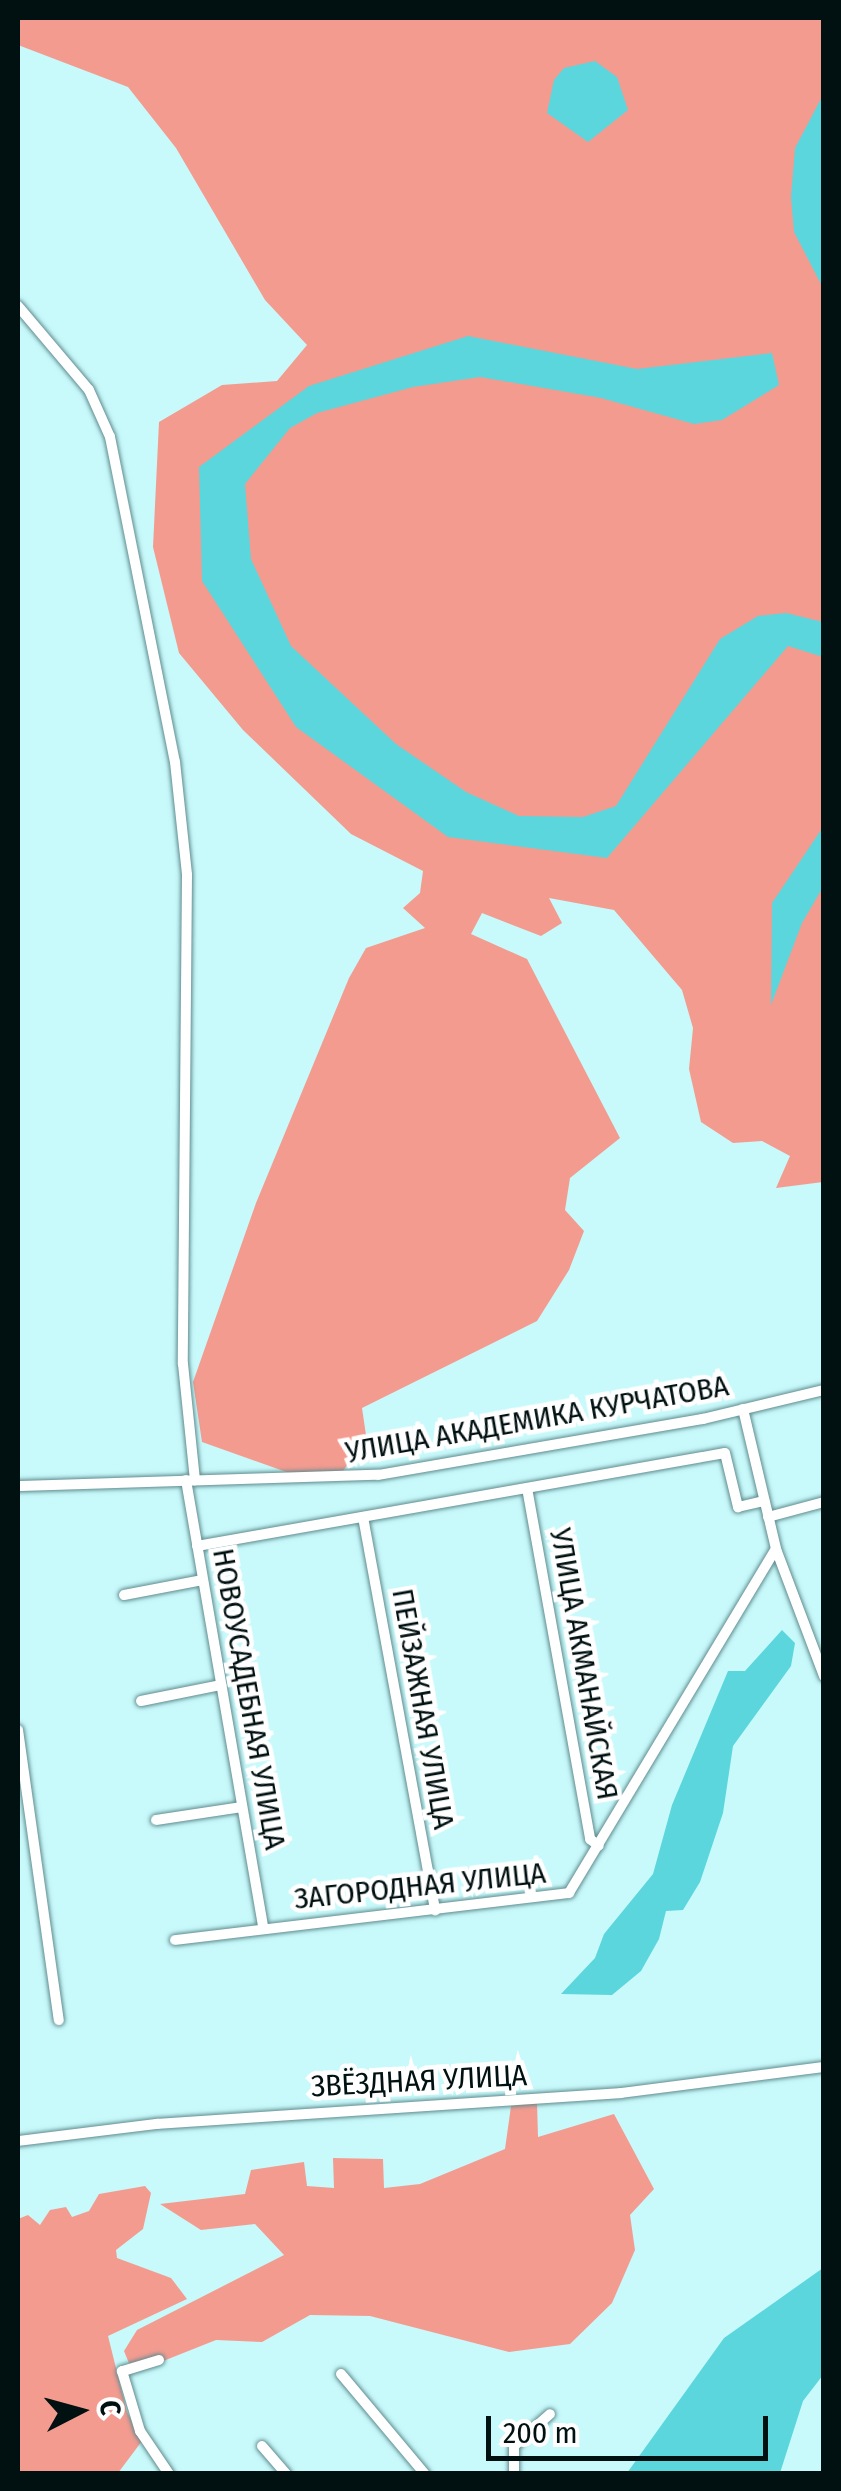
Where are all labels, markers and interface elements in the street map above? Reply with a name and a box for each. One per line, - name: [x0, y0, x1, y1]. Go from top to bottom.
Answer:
- street label: УЛИЦА АКАДЕМИКА КУРЧАТОВА: [343, 1368, 731, 1470]
- street label: УЛИЦА АКМАНАЙСКАЯ: [542, 1525, 626, 1803]
- street label: НОВОУСАДЕБНАЯ УЛИЦА: [205, 1546, 293, 1852]
- street label: ПЕЙЗАЖНАЯ УЛИЦА: [384, 1586, 462, 1832]
- street label: ЗАГОРОДНАЯ УЛИЦА: [292, 1855, 548, 1917]
- street label: ЗВЁЗДНАЯ УЛИЦА: [310, 2057, 528, 2105]
- north arrow: [30, 2361, 130, 2461]
- scale bar: [491, 2396, 774, 2458]
- text: С: [93, 2399, 128, 2417]
- text: 200 m: [503, 2415, 578, 2451]

